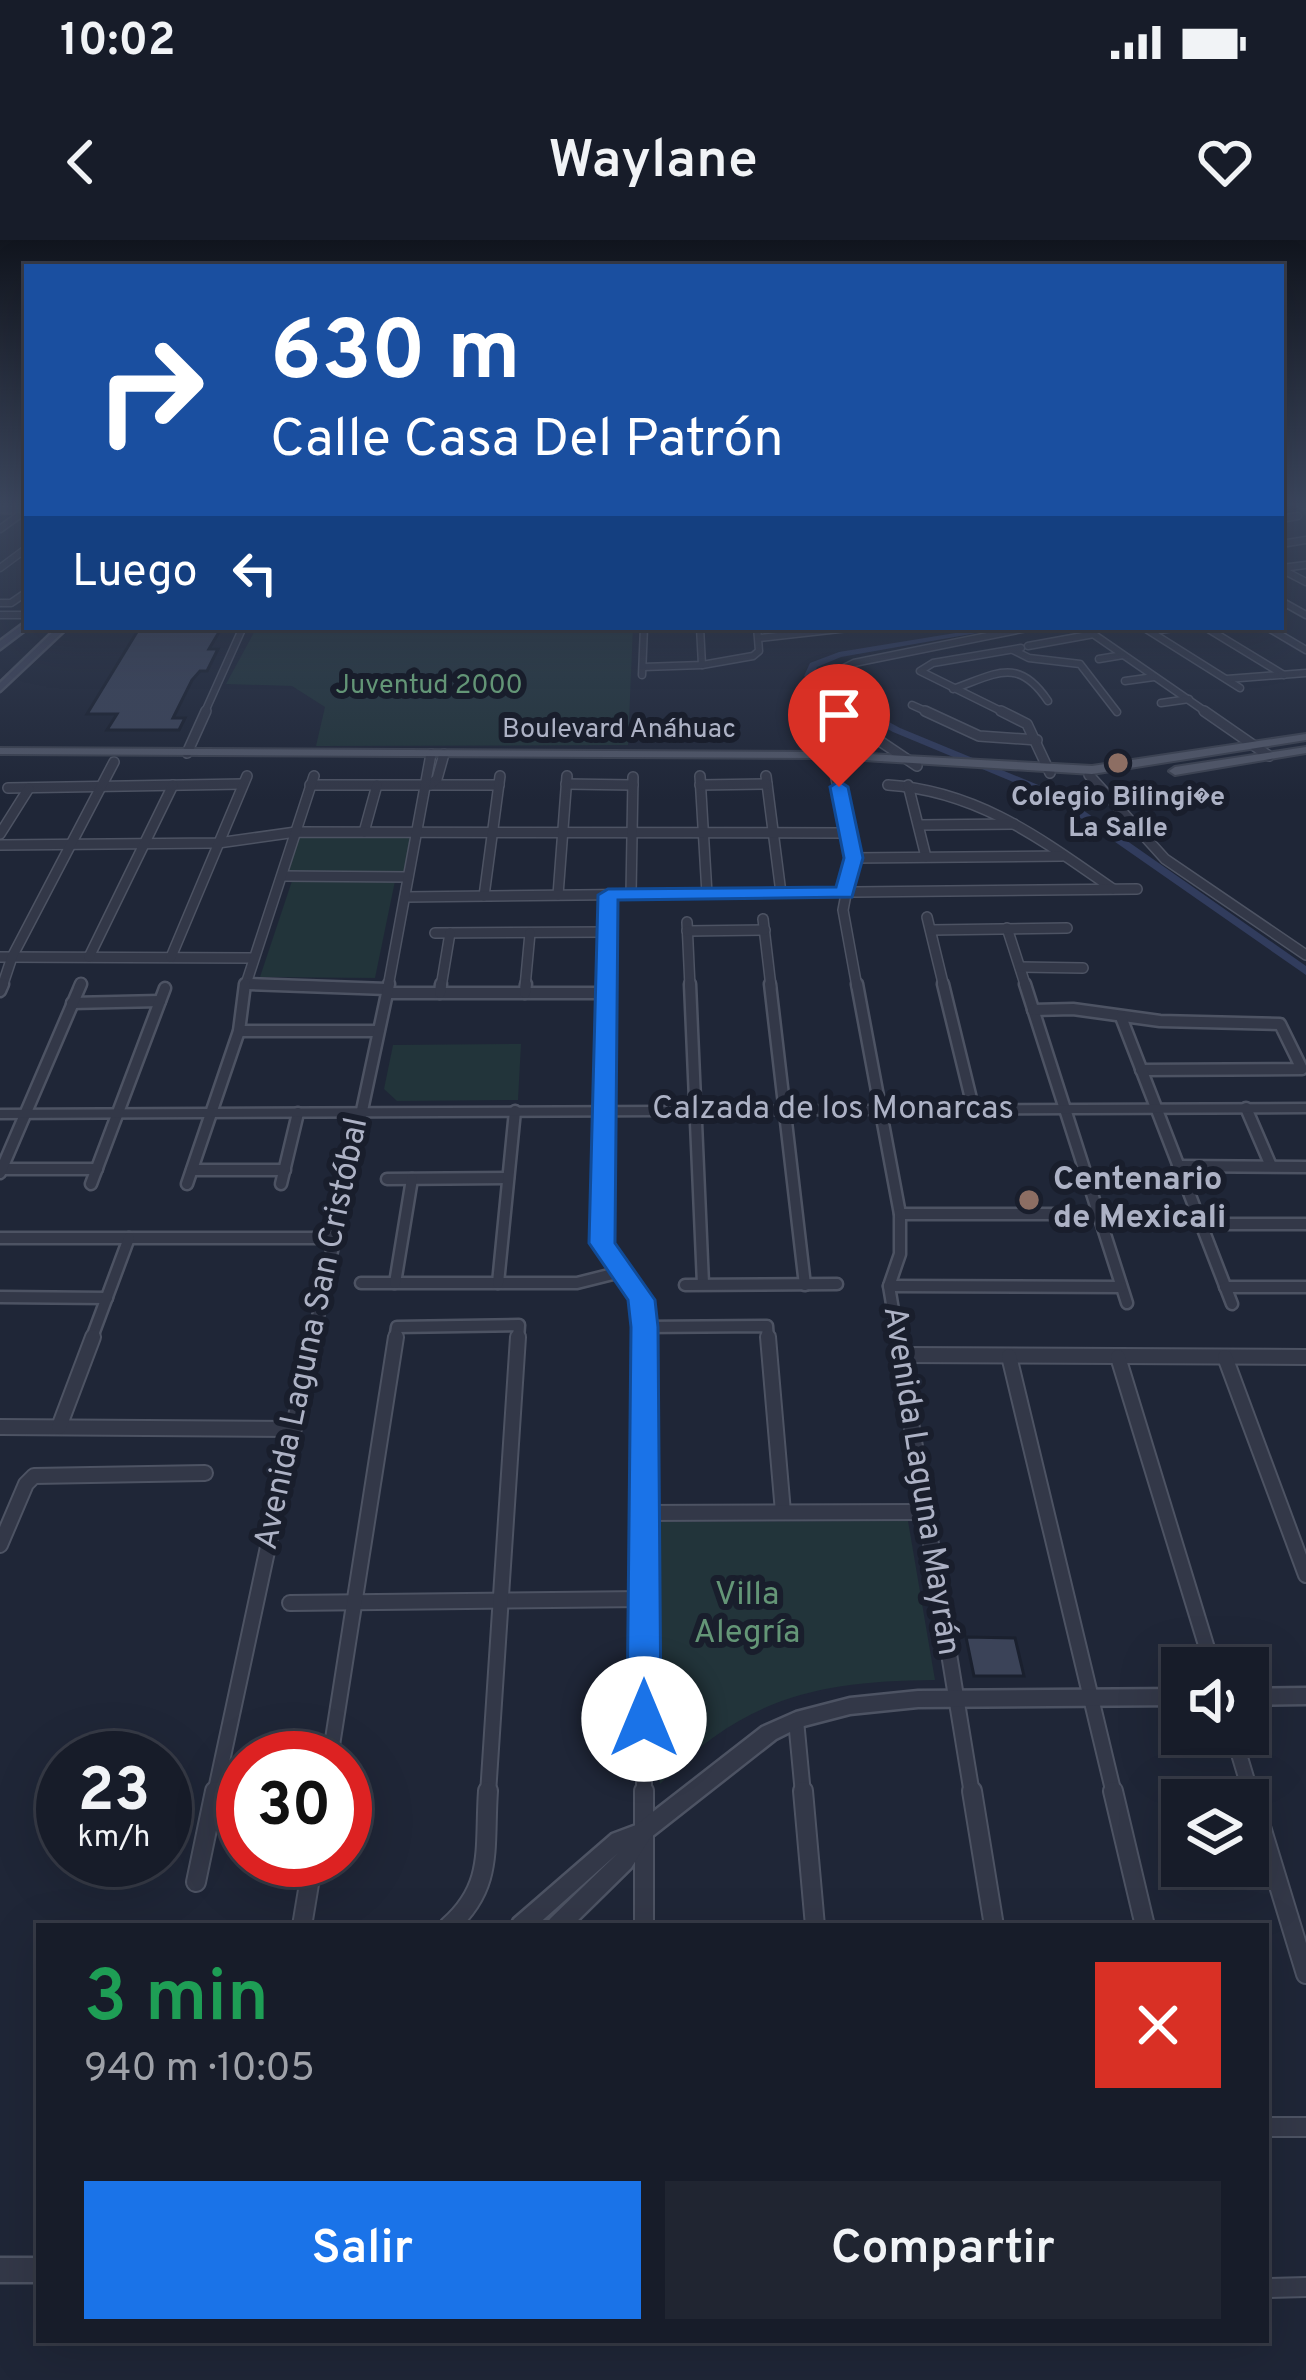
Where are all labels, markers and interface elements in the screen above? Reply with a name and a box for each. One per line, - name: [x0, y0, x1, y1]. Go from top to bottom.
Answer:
- text: 10:02: [60, 14, 176, 71]
- text: Waylane: [548, 128, 758, 197]
- icon: back: [48, 129, 114, 195]
- icon: heart: [1192, 129, 1258, 195]
- text: 630 m: [270, 303, 521, 409]
- icon: right: [72, 312, 228, 468]
- text: Calle Casa Del Patrón: [270, 407, 784, 476]
- icon: left: [222, 540, 288, 606]
- text: Luego: [72, 545, 198, 602]
- pin: [788, 664, 890, 787]
- park label: Juventud 2000: [335, 669, 523, 703]
- icon: arrive: [806, 682, 872, 748]
- street label: Boulevard Anáhuac: [502, 713, 736, 747]
- marker: Colegio Bilingi�e La Salle: [1105, 750, 1131, 776]
- place label: Colegio Bilingi�e La Salle: [1011, 781, 1225, 846]
- street label: Calzada de los Monarcas: [652, 1089, 1014, 1131]
- street label: Avenida Laguna San Cristóbal: [247, 1114, 379, 1554]
- place label: Centenario de Mexicali: [1053, 1160, 1226, 1240]
- marker: Centenario de Mexicali: [1016, 1187, 1042, 1213]
- street label: Avenida Laguna Mayrán: [872, 1303, 968, 1659]
- park label: Villa Alegría: [694, 1575, 800, 1655]
- map controls: [1161, 1647, 1269, 1887]
- button: sound: [1161, 1647, 1269, 1755]
- position arrow: [581, 1656, 707, 1782]
- speed limit sign: 30: [216, 1731, 372, 1887]
- text: 23: [78, 1756, 150, 1832]
- button: layers: [1161, 1779, 1269, 1887]
- text: km/h: [78, 1820, 150, 1857]
- text: 3 min: [84, 1955, 269, 2047]
- button: close: [1095, 1962, 1221, 2088]
- text: 940 m · 10:05: [84, 2046, 315, 2095]
- button: Salir: [84, 2181, 641, 2319]
- button: Compartir: [665, 2181, 1221, 2319]

